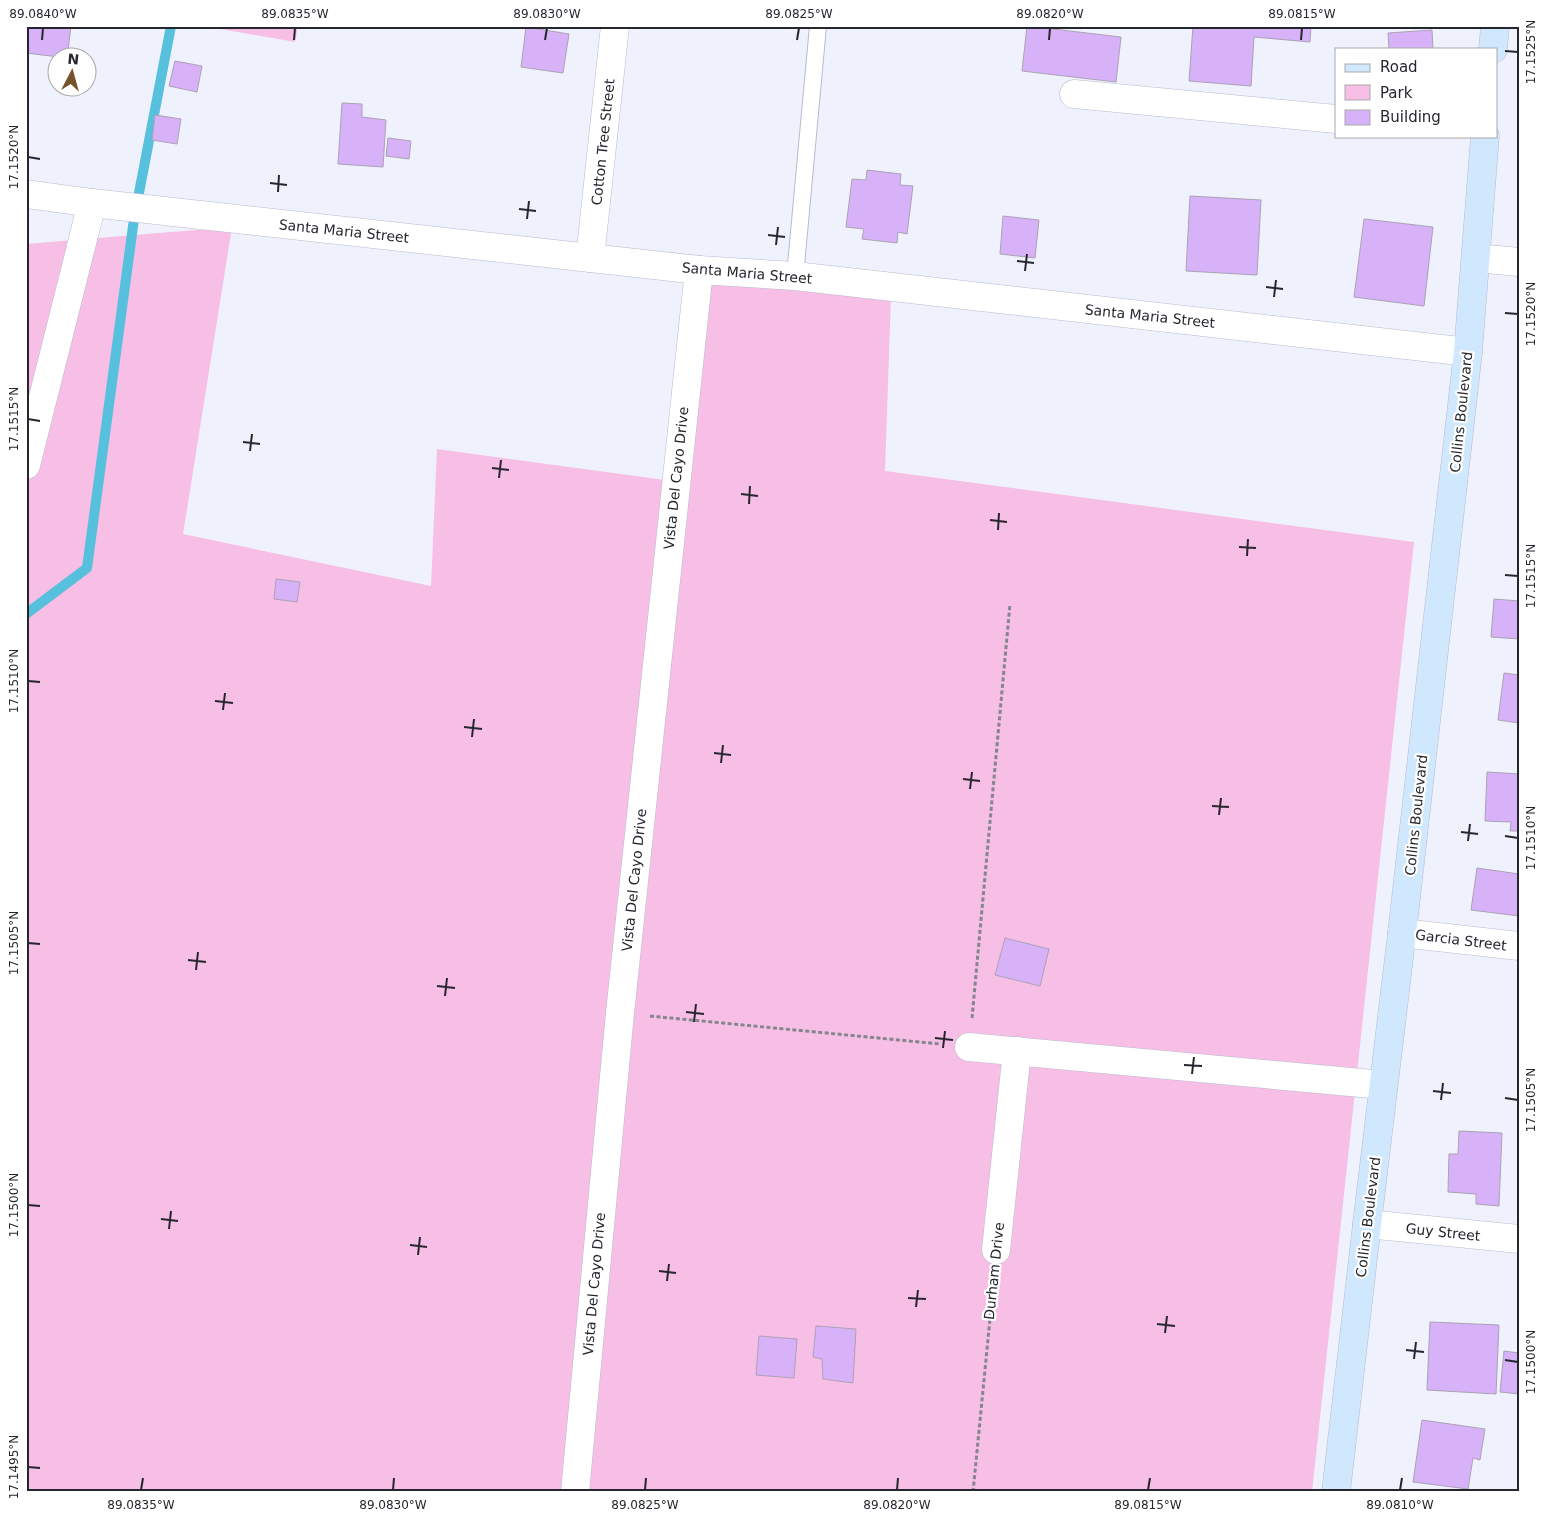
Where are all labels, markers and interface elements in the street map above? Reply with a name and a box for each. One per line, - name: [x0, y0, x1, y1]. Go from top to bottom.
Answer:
- text: 89.0840°W: [9, 7, 77, 21]
- text: 89.0835°W: [261, 7, 329, 21]
- text: 89.0830°W: [513, 7, 581, 21]
- text: 89.0825°W: [765, 7, 833, 21]
- text: 89.0820°W: [1016, 7, 1084, 21]
- text: 89.0815°W: [1268, 7, 1336, 21]
- text: 17.1525°N: [1524, 20, 1538, 84]
- north arrow: [48, 48, 98, 98]
- legend: [1335, 48, 1498, 138]
- text: N: [67, 51, 80, 68]
- text: Road: [1380, 58, 1418, 76]
- street label: Cotton Tree Street: [588, 77, 618, 206]
- text: Park: [1380, 84, 1413, 102]
- text: Building: [1380, 108, 1441, 126]
- text: 17.1520°N: [7, 125, 21, 189]
- street label: Santa Maria Street: [278, 216, 410, 246]
- street label: Santa Maria Street: [681, 259, 813, 287]
- text: 17.1520°N: [1524, 282, 1538, 346]
- street label: Santa Maria Street: [1084, 301, 1216, 331]
- street label: Collins Boulevard: [1447, 351, 1475, 473]
- text: 17.1515°N: [7, 387, 21, 451]
- street label: Vista Del Cayo Drive: [661, 406, 691, 550]
- text: 17.1515°N: [1524, 544, 1538, 608]
- text: 17.1510°N: [7, 649, 21, 713]
- street label: Collins Boulevard: [1402, 754, 1430, 876]
- text: 17.1510°N: [1524, 806, 1538, 870]
- street label: Vista Del Cayo Drive: [619, 808, 649, 952]
- text: 17.1505°N: [7, 911, 21, 975]
- street label: Garcia Street: [1414, 926, 1508, 954]
- text: 17.1505°N: [1524, 1068, 1538, 1132]
- street label: Collins Boulevard: [1353, 1156, 1383, 1278]
- text: 17.1500°N: [7, 1173, 21, 1237]
- street label: Vista Del Cayo Drive: [580, 1212, 608, 1356]
- street label: Guy Street: [1405, 1220, 1482, 1244]
- street label: Durham Drive: [981, 1221, 1007, 1321]
- text: 17.1500°N: [1524, 1330, 1538, 1394]
- text: 17.1495°N: [7, 1435, 21, 1499]
- text: 89.0835°W: [107, 1498, 175, 1512]
- text: 89.0830°W: [359, 1498, 427, 1512]
- text: 89.0825°W: [611, 1498, 679, 1512]
- text: 89.0820°W: [863, 1498, 931, 1512]
- text: 89.0815°W: [1114, 1498, 1182, 1512]
- text: 89.0810°W: [1366, 1498, 1434, 1512]

